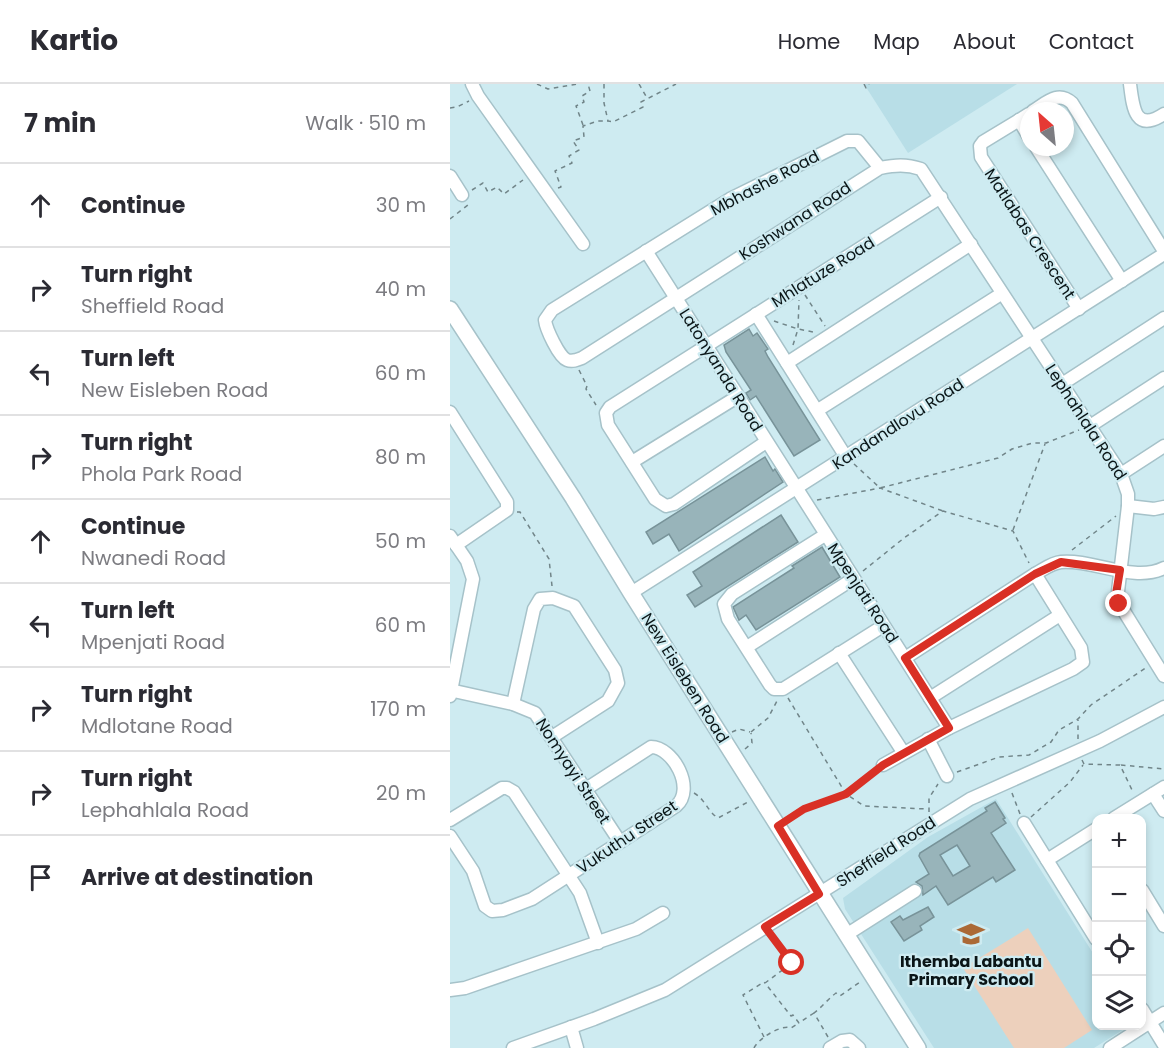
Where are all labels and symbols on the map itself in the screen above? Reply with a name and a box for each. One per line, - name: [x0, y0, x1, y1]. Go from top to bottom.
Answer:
- north arrow: [1020, 102, 1074, 156]
- street label: Mbhashe Road: [707, 145, 823, 221]
- street label: Matlabas Crescent: [979, 164, 1081, 304]
- street label: Koshwana Road: [735, 176, 855, 266]
- street label: Mhlatuze Road: [767, 231, 879, 313]
- street label: Latonyanda Road: [674, 304, 768, 436]
- street label: Lephahlala Road: [1040, 359, 1132, 485]
- street label: Kandandlovu Road: [828, 373, 968, 475]
- street label: Mpenjati Road: [822, 538, 904, 648]
- route end: [1105, 590, 1131, 616]
- street label: New Eisleben Road: [636, 608, 734, 748]
- street label: Nomyayi Street: [530, 714, 616, 829]
- street label: Vukuthu Street: [572, 795, 682, 879]
- street label: Sheffield Road: [832, 811, 940, 893]
- school or university icon: Ithemba Labantu Primary School: [956, 919, 986, 949]
- route start: [778, 949, 804, 975]
- place label: Ithemba Labantu Primary School: [900, 950, 1042, 991]

